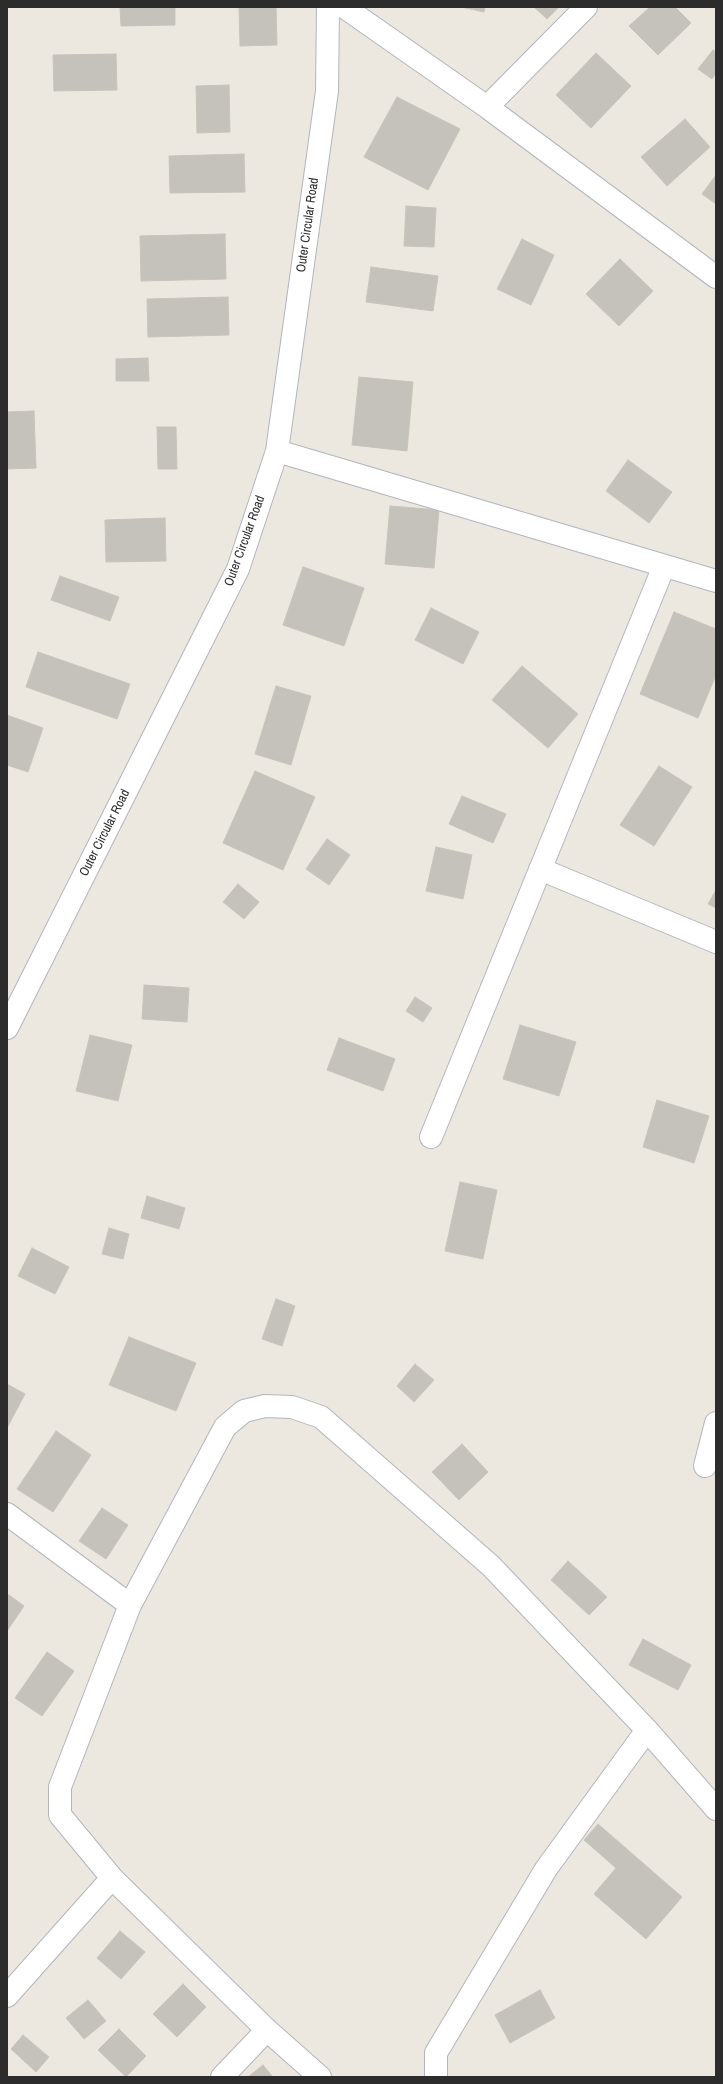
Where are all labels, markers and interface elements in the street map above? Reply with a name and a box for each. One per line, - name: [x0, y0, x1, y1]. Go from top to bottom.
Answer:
- street label: Outer Circular Road: [294, 177, 322, 273]
- street label: Outer Circular Road: [221, 494, 269, 588]
- street label: Outer Circular Road: [76, 787, 134, 879]

